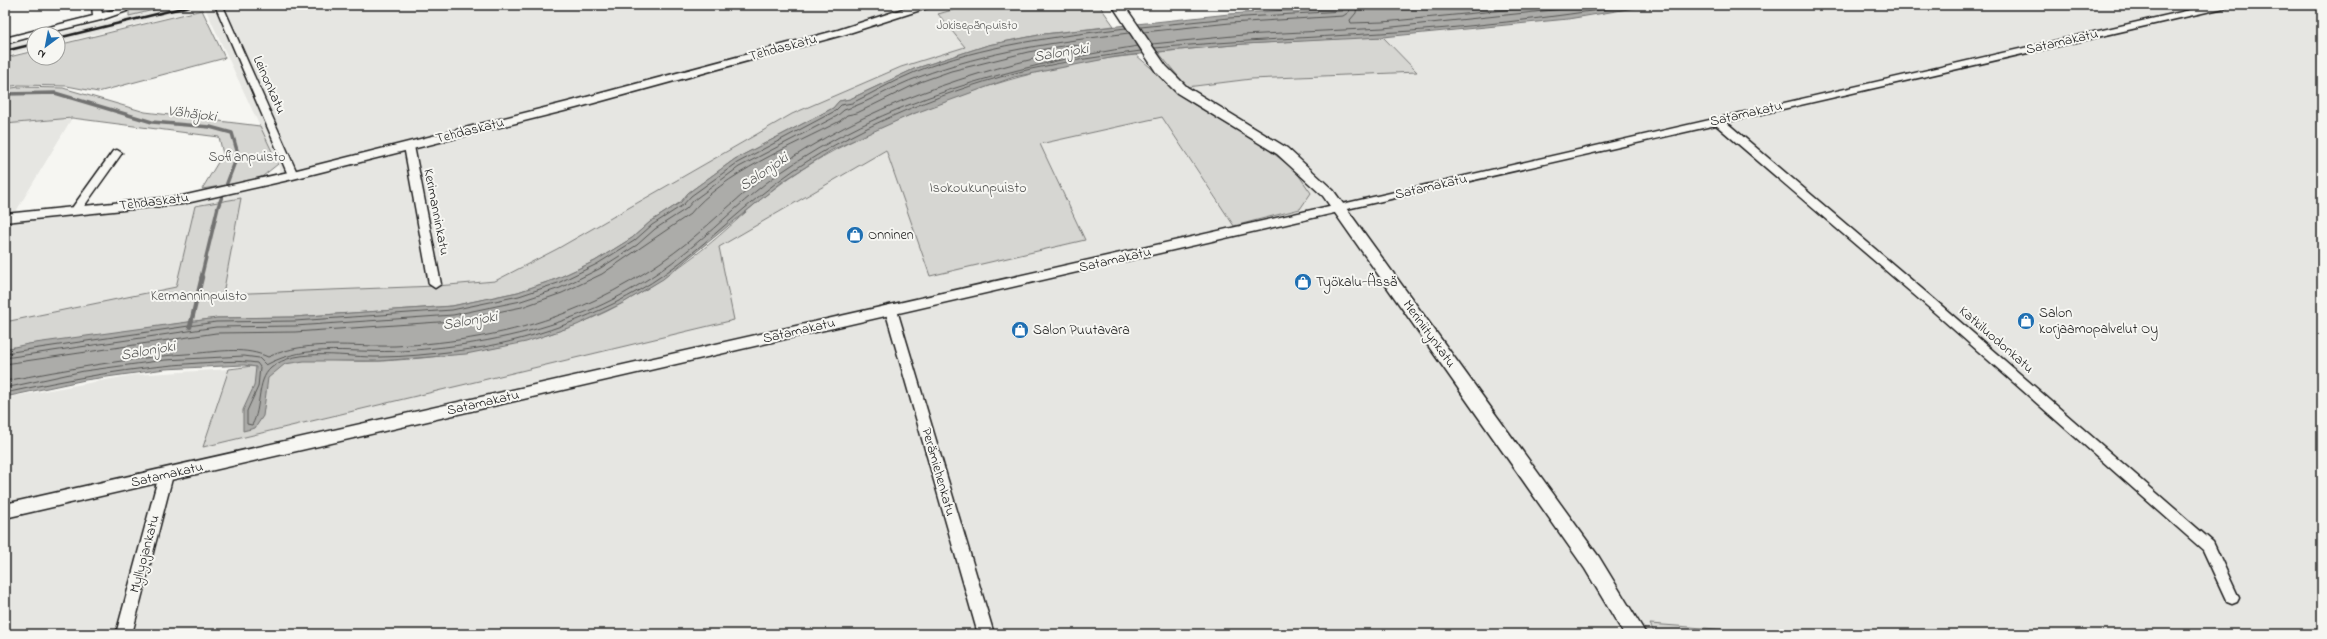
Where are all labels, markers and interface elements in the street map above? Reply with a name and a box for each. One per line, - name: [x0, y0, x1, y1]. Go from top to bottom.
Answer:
- park label: Jokisepänpuisto: [936, 17, 1018, 35]
- street label: Satamakatu: [2024, 23, 2100, 61]
- north arrow: [26, 26, 66, 66]
- street label: Tehdaskatu: [747, 29, 819, 67]
- water label: Salonjoki: [1032, 38, 1091, 68]
- text: N: [34, 45, 49, 62]
- street label: Leinonkatu: [247, 53, 291, 117]
- street label: Satamakatu: [1708, 95, 1784, 133]
- water label: Vähäjoki: [166, 100, 219, 128]
- street label: Tehdaskatu: [434, 112, 506, 150]
- park label: Sofianpuisto: [209, 147, 285, 168]
- water label: Salonjoki: [735, 147, 794, 197]
- street label: Kerimanninkatu: [417, 167, 455, 257]
- street label: Satamakatu: [1393, 168, 1469, 206]
- park label: Isokoukunpuisto: [930, 178, 1026, 199]
- street label: Tehdaskatu: [118, 187, 190, 217]
- shop icon: Onninen: [845, 225, 865, 245]
- place label: Onninen: [868, 225, 914, 246]
- street label: Satamakatu: [1077, 241, 1153, 279]
- shop icon: Työkalu-Ässä: [1293, 272, 1313, 292]
- place label: Työkalu-Ässä: [1316, 272, 1397, 294]
- park label: Kermanninpuisto: [151, 286, 247, 307]
- street label: Meriniitynkatu: [1396, 296, 1461, 373]
- street label: Katkiluodonkatu: [1954, 301, 2038, 379]
- place label: Salon korjaamopalvelut Oy: [2039, 303, 2158, 341]
- water label: Salonjoki: [441, 306, 500, 336]
- shop icon: Salon korjaamopalvelut Oy: [2016, 311, 2036, 331]
- street label: Satamakatu: [761, 312, 837, 350]
- shop icon: Salon Puutavara: [1010, 320, 1030, 340]
- place label: Salon Puutavara: [1033, 320, 1130, 341]
- water label: Salonjoki: [119, 335, 178, 367]
- street label: Satamakatu: [445, 384, 521, 422]
- street label: Perämiehenkatu: [915, 425, 961, 519]
- street label: Satamakatu: [129, 456, 205, 494]
- street label: Myllyojankatu: [125, 513, 166, 596]

